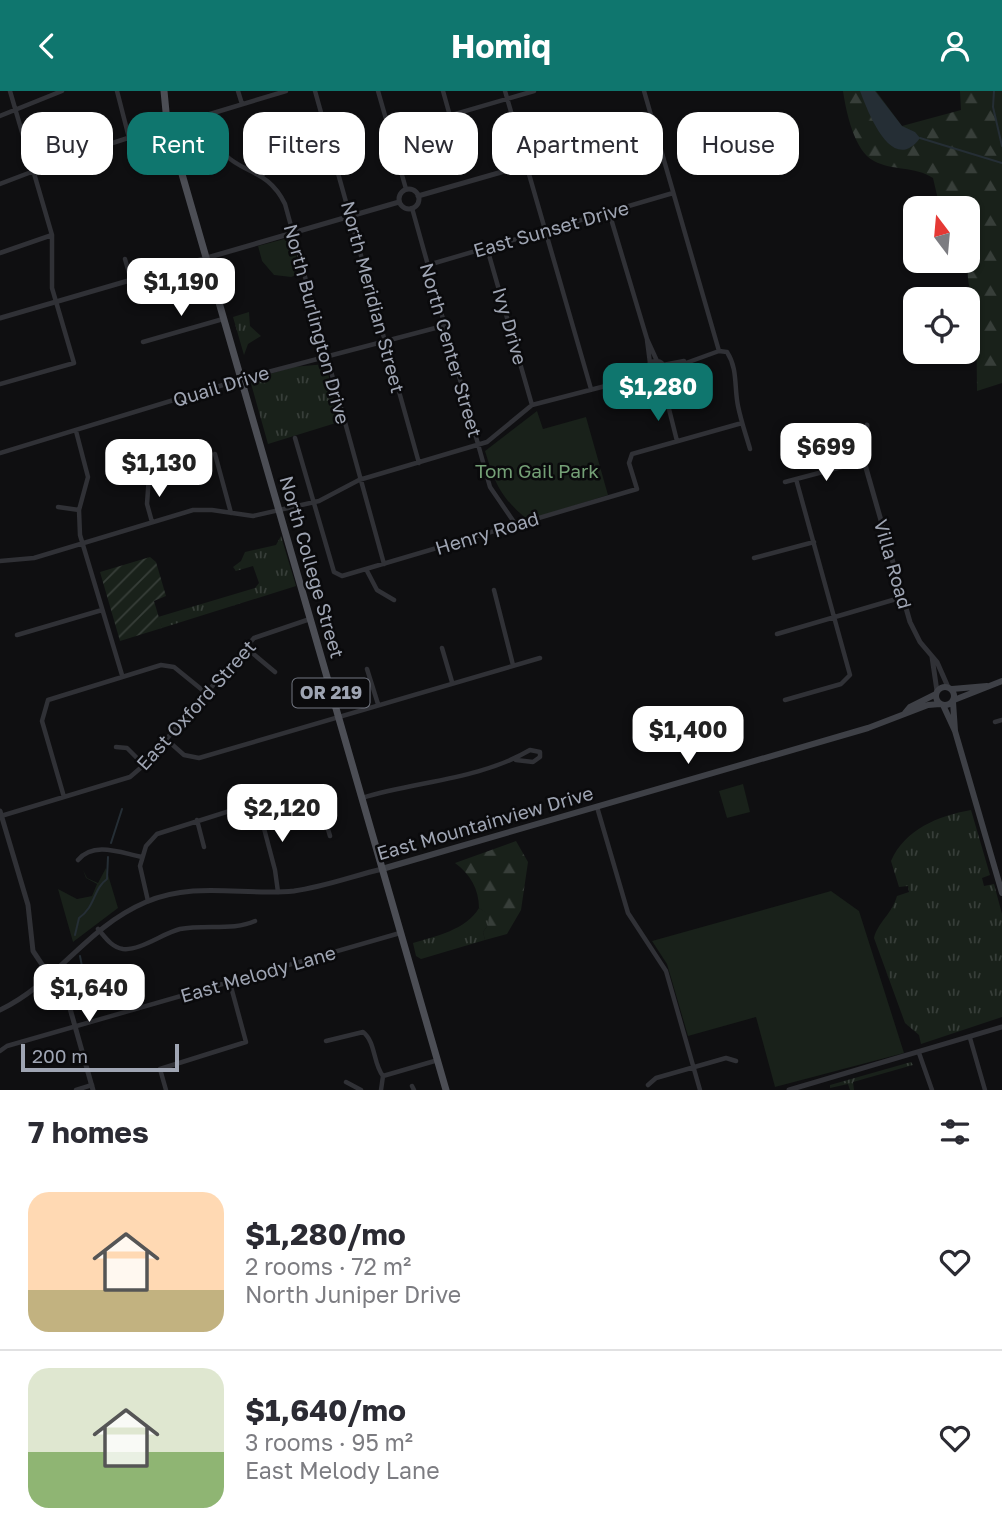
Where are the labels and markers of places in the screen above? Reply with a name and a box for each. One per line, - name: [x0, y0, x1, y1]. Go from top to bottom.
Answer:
- pin: $1,190: [124, 259, 238, 318]
- pin: $1,280: [601, 363, 715, 423]
- pin: $699: [785, 423, 867, 483]
- pin: $1,130: [102, 439, 216, 499]
- pin: $1,400: [631, 707, 745, 766]
- pin: $2,120: [225, 785, 339, 844]
- pin: $1,640: [32, 965, 146, 1024]

